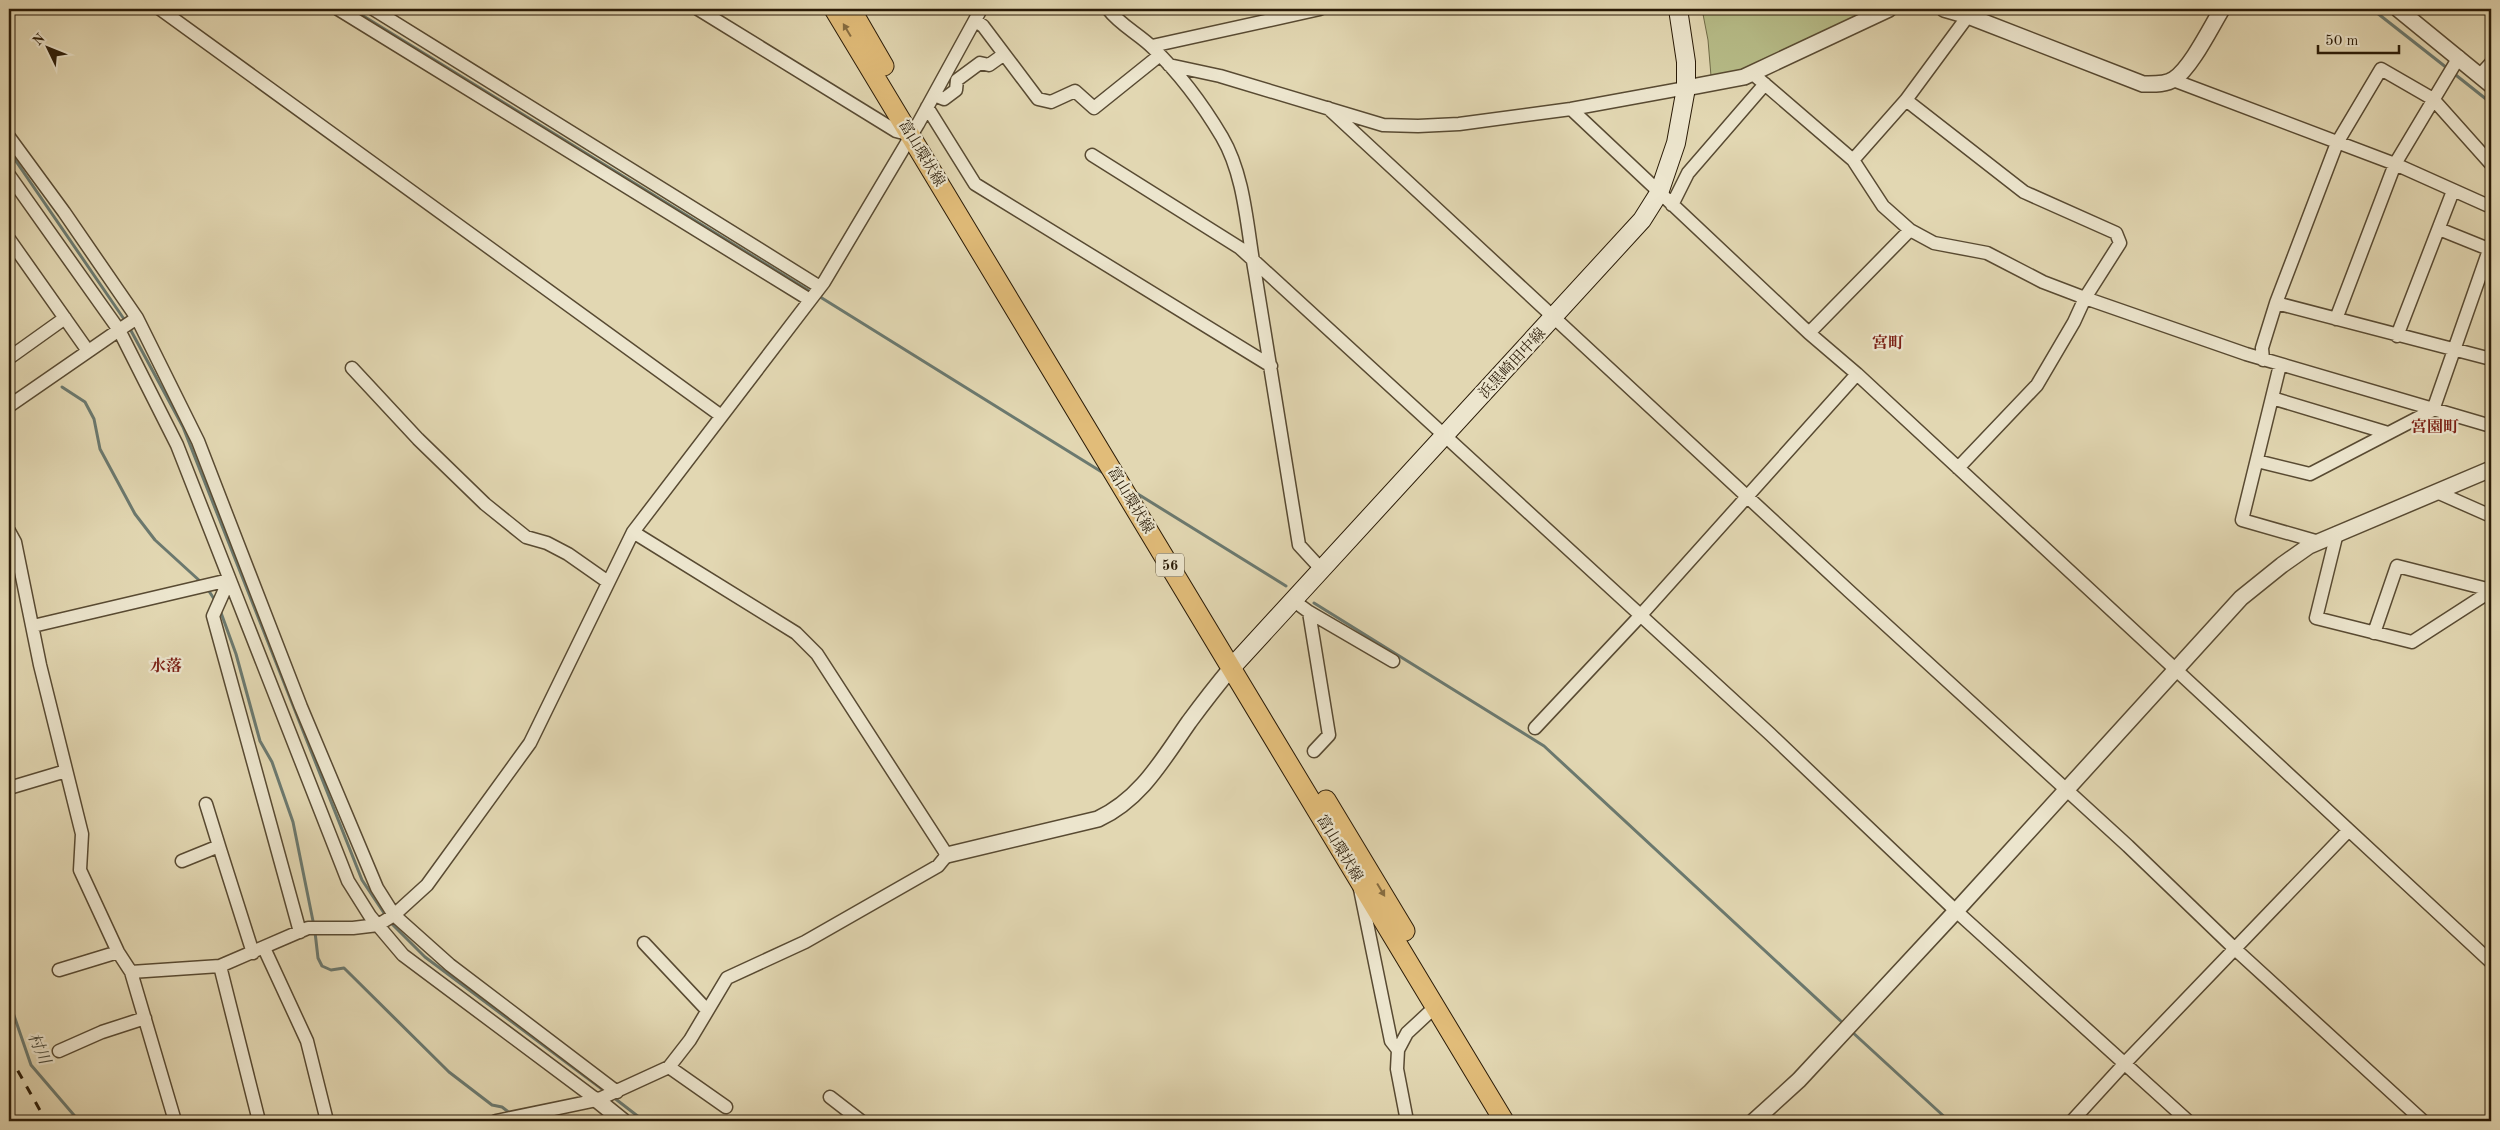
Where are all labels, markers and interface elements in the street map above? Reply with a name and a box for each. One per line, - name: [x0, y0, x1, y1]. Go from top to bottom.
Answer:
- north arrow: [22, 22, 72, 72]
- scale bar: [2318, 22, 2399, 54]
- one-way arrow: [843, 23, 852, 36]
- text: N: [30, 31, 48, 49]
- text: 50 m: [2325, 34, 2359, 49]
- street label: 富山環状線: [895, 117, 948, 190]
- street label: 浜黒崎田中線: [1475, 325, 1549, 402]
- district label: 宮町: [1872, 334, 1904, 352]
- district label: 宮園町: [2411, 418, 2459, 436]
- street label: 富山環状線: [1104, 464, 1157, 537]
- road number: 56: [1156, 554, 1184, 576]
- district label: 水落: [150, 657, 182, 675]
- street label: 富山環状線: [1313, 812, 1366, 885]
- one-way arrow: [1376, 884, 1385, 897]
- water label: 村川: [24, 1030, 55, 1069]

